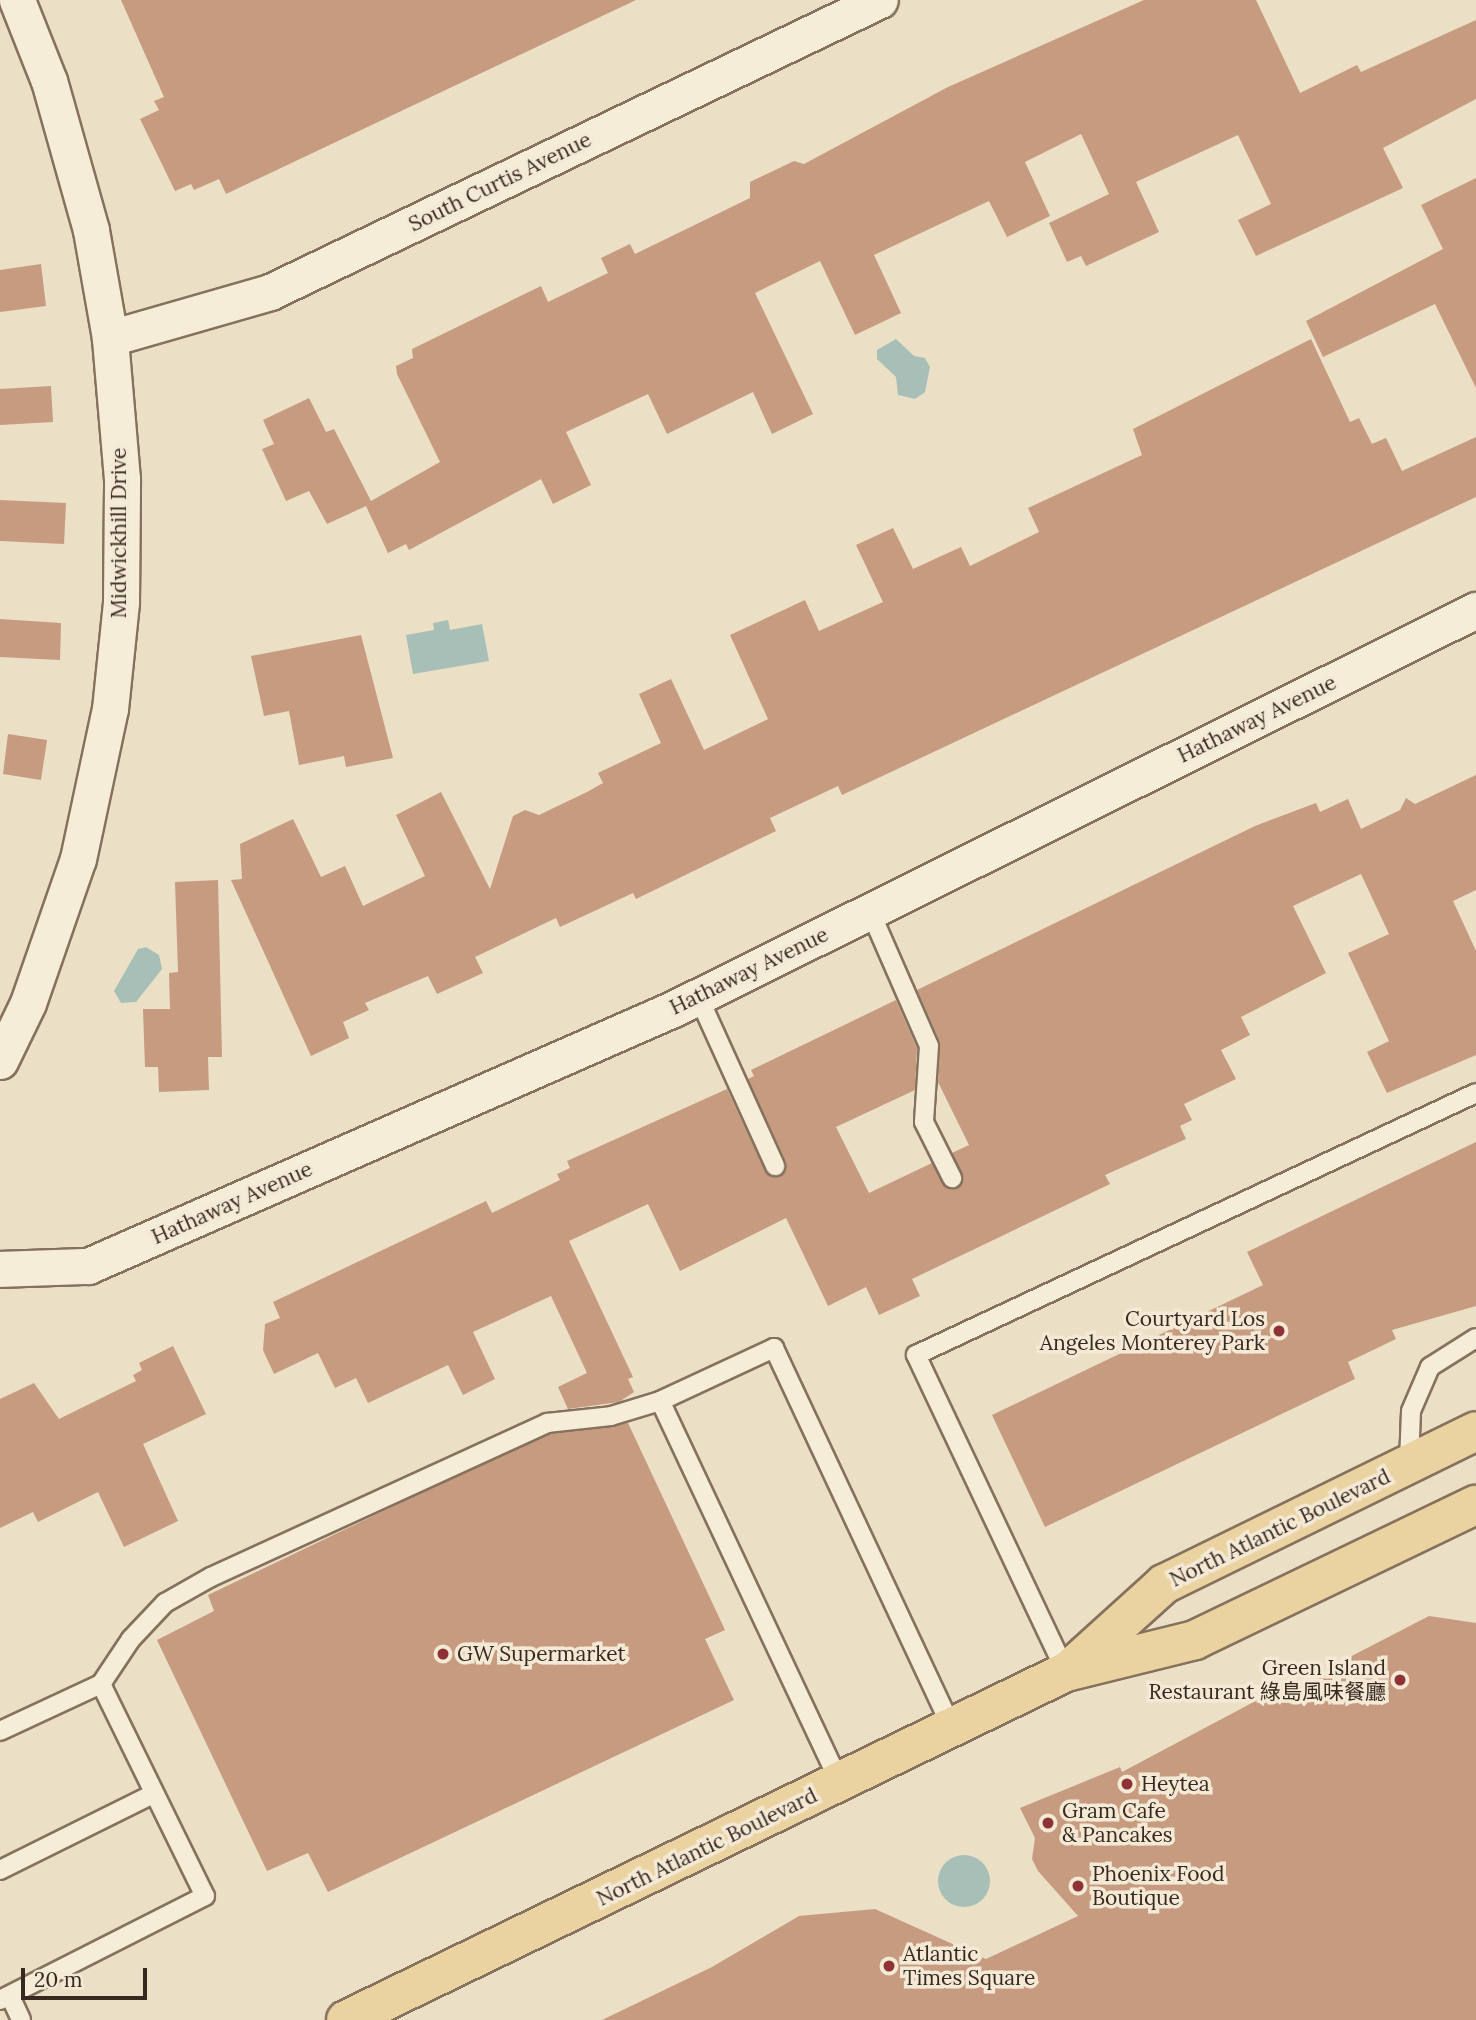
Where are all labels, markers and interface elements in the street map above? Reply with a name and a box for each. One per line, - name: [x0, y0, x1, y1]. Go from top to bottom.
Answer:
- street label: South Curtis Avenue: [405, 127, 595, 237]
- street label: Midwickhill Drive: [106, 448, 132, 618]
- street label: Hathaway Avenue: [1174, 670, 1340, 768]
- street label: Hathaway Avenue: [666, 922, 832, 1020]
- street label: Hathaway Avenue: [148, 1156, 316, 1250]
- place label: Courtyard Los Angeles Monterey Park: [1040, 1306, 1265, 1356]
- marker: Courtyard Los Angeles Monterey Park: [1271, 1323, 1287, 1339]
- street label: North Atlantic Boulevard: [1166, 1464, 1394, 1592]
- place label: GW Supermarket: [457, 1641, 626, 1667]
- marker: GW Supermarket: [435, 1646, 451, 1662]
- place label: Green Island Restaurant 綠島風味餐廳: [1148, 1655, 1386, 1705]
- marker: Green Island Restaurant 綠島風味餐廳: [1392, 1672, 1408, 1688]
- place label: Heytea: [1141, 1771, 1210, 1797]
- marker: Heytea: [1119, 1776, 1135, 1792]
- street label: North Atlantic Boulevard: [593, 1783, 821, 1911]
- place label: Gram Cafe & Pancakes: [1062, 1798, 1172, 1848]
- marker: Gram Cafe & Pancakes: [1040, 1815, 1056, 1831]
- place label: Phoenix Food Boutique: [1092, 1861, 1224, 1911]
- marker: Phoenix Food Boutique: [1070, 1878, 1086, 1894]
- place label: Atlantic Times Square: [903, 1941, 1035, 1991]
- scale bar: [24, 1954, 150, 1998]
- marker: Atlantic Times Square: [881, 1958, 897, 1974]
- text: 20 m: [34, 1966, 83, 1993]

